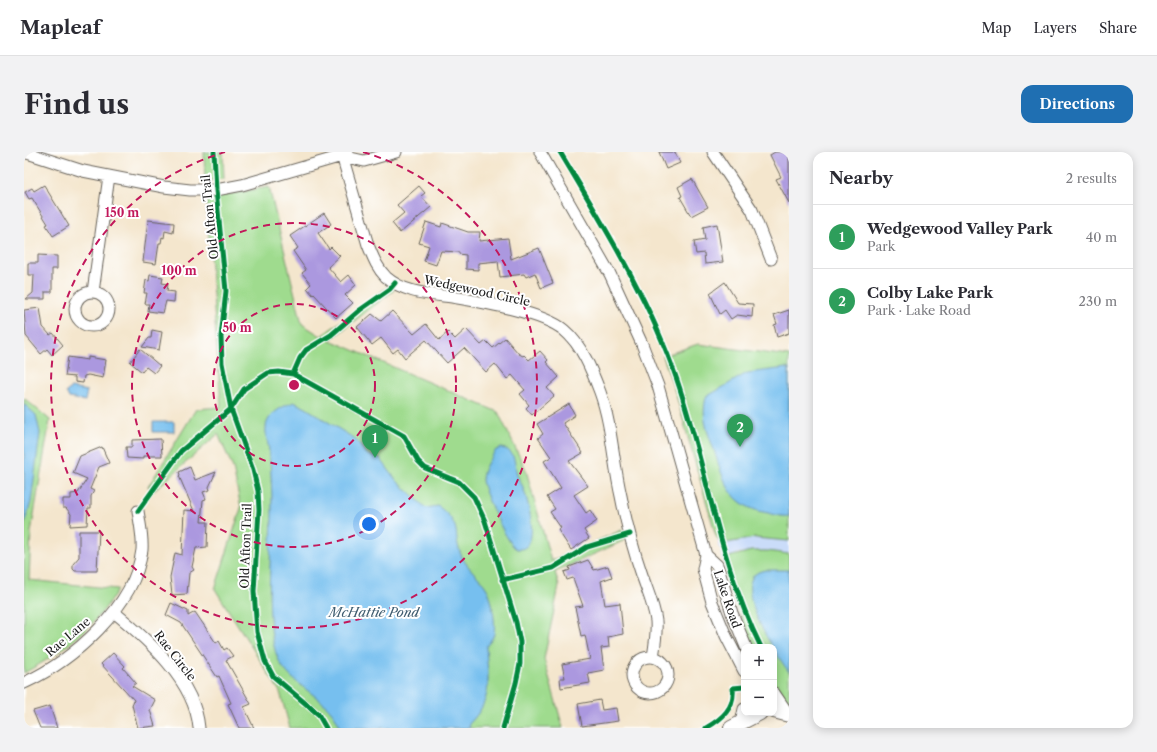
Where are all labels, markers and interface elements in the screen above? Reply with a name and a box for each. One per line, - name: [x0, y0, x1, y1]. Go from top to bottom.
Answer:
- text: Mapleaf: [20, 16, 101, 39]
- text: Map: [981, 19, 1011, 37]
- text: Layers: [1033, 19, 1077, 37]
- text: Share: [1099, 19, 1137, 37]
- button: Directions: [1021, 85, 1133, 123]
- text: Find us: [24, 87, 129, 121]
- text: Nearby: [829, 168, 893, 188]
- text: 2 results: [1066, 170, 1117, 186]
- street label: Old Afton Trail: [198, 173, 221, 260]
- text: 150 m: [105, 205, 139, 220]
- text: Wedgewood Valley Park: [867, 219, 1053, 238]
- text: 1: [839, 229, 845, 245]
- text: 40 m: [1086, 229, 1117, 245]
- text: Park: [867, 238, 895, 254]
- text: 100 m: [161, 263, 197, 278]
- street label: Wedgewood Circle: [422, 272, 532, 309]
- text: Colby Lake Park: [867, 283, 993, 302]
- text: 2: [838, 293, 846, 309]
- text: 230 m: [1079, 293, 1117, 309]
- text: Park · Lake Road: [867, 302, 971, 318]
- text: 50 m: [222, 320, 252, 335]
- centre of rings: [287, 378, 301, 392]
- pin: 2: [727, 414, 753, 447]
- pin: 1: [362, 425, 388, 458]
- street label: Old Afton Trail: [237, 503, 254, 589]
- your location: [359, 514, 379, 534]
- street label: Lake Road: [711, 568, 745, 630]
- water label: McHattie Pond: [327, 604, 420, 620]
- street label: Rae Lane: [42, 614, 93, 660]
- street label: Rae Circle: [151, 628, 200, 684]
- map controls: [741, 644, 777, 716]
- button: +: [741, 644, 777, 680]
- button: −: [741, 680, 777, 716]

